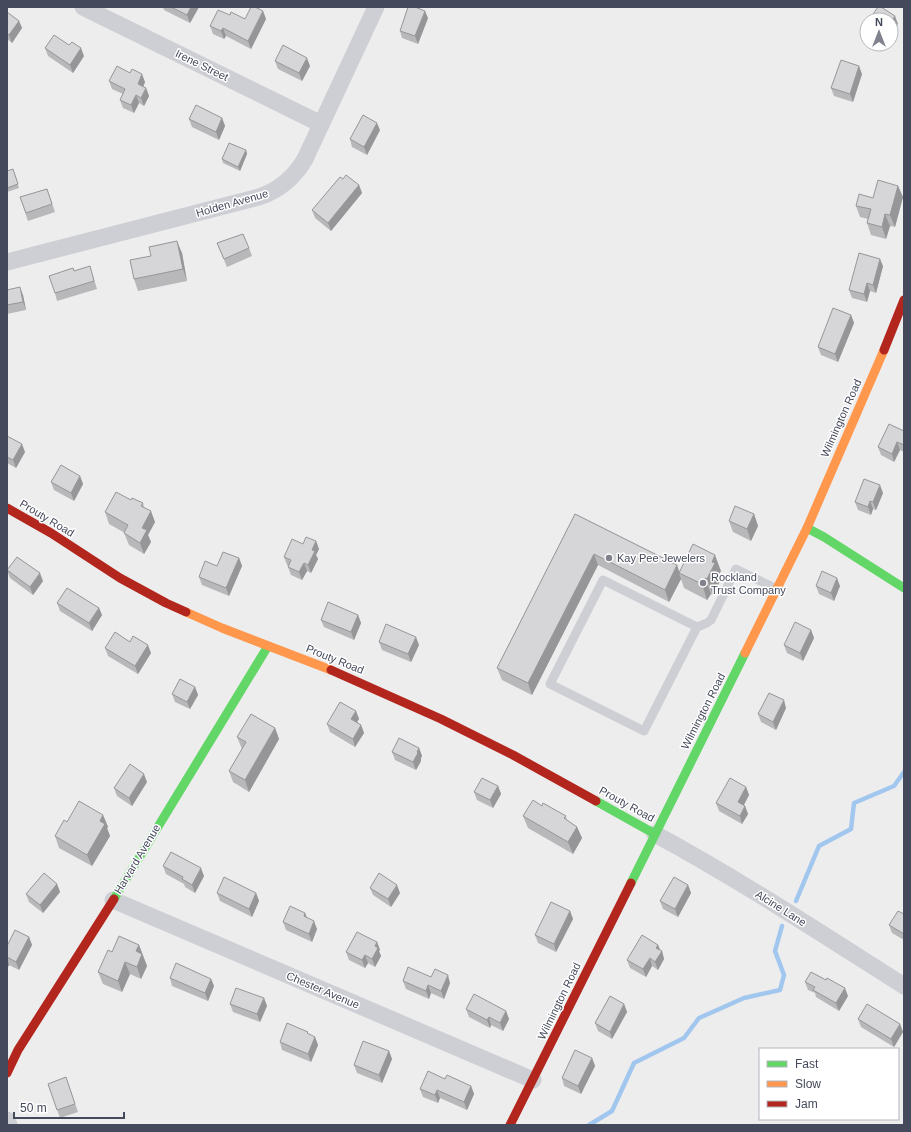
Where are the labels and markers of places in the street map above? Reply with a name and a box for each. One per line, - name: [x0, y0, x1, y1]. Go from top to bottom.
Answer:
- place label: Kay Pee Jewelers: [617, 552, 706, 564]
- marker: Kay Pee Jewelers: [604, 553, 614, 563]
- place label: Rockland Trust Company: [711, 571, 786, 596]
- marker: Rockland Trust Company: [698, 578, 708, 588]

